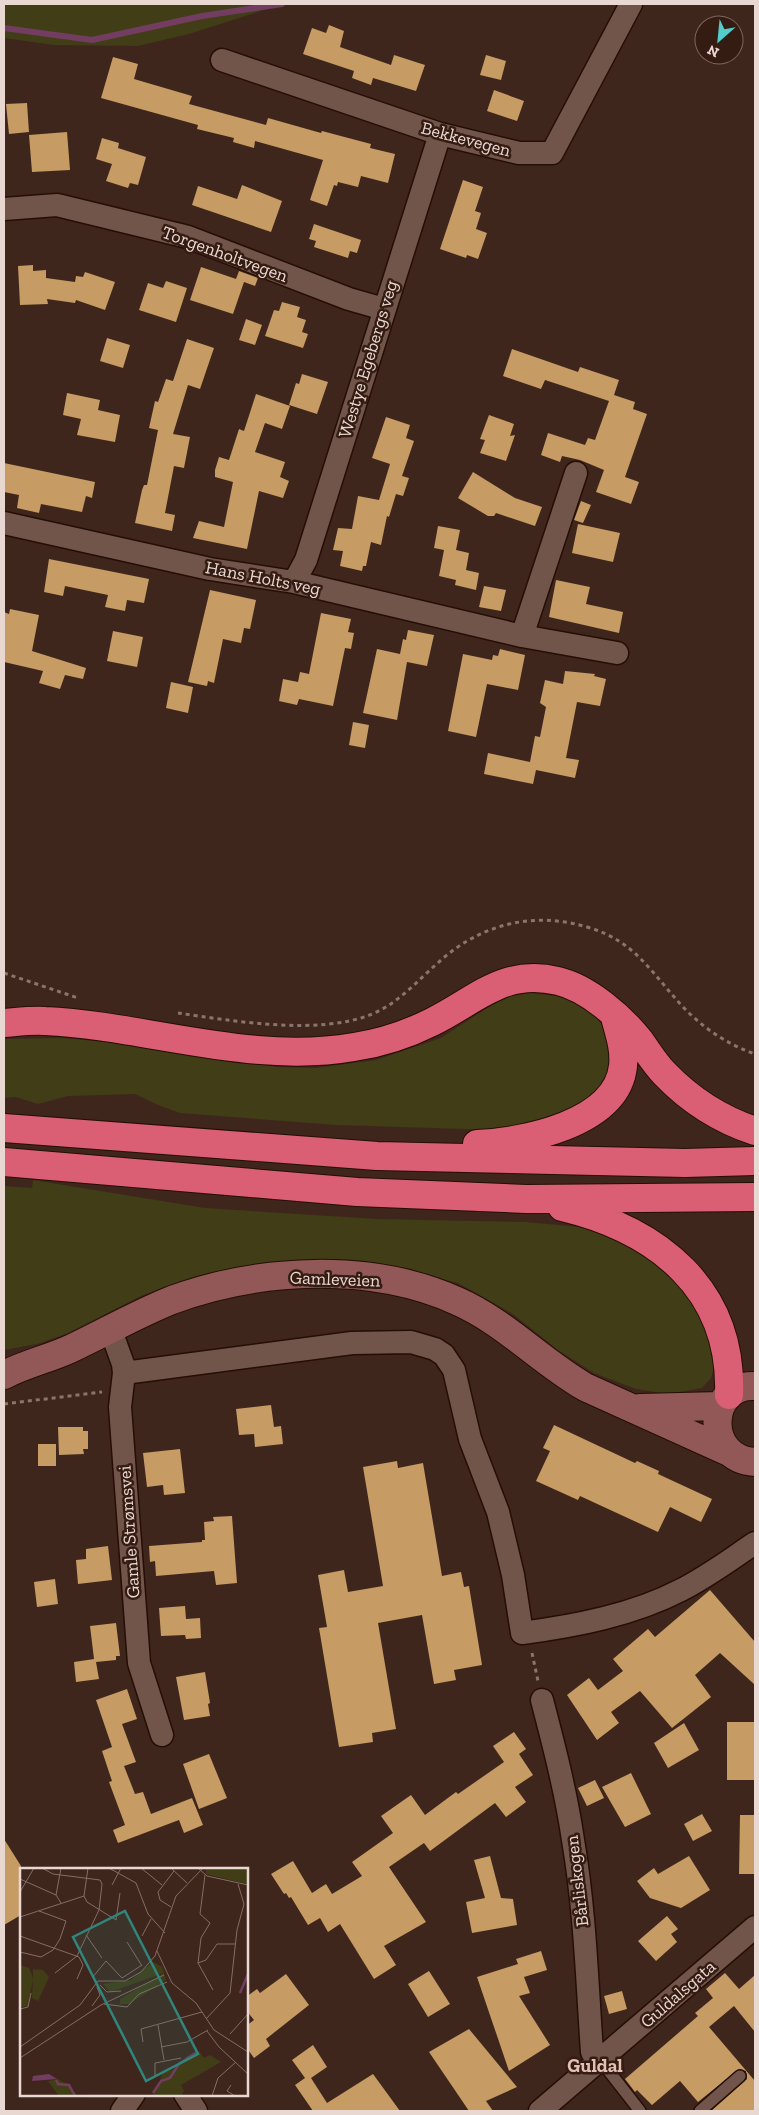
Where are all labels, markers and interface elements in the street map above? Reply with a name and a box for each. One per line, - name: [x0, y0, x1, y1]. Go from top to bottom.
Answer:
- north arrow: [694, 15, 744, 65]
- text: N: [704, 41, 722, 61]
- street label: Bekkevegen: [419, 116, 514, 162]
- street label: Torgenholtvegen: [159, 221, 292, 287]
- street label: Westye Egebergs veg: [334, 277, 402, 440]
- street label: Hans Holts veg: [203, 556, 323, 600]
- street label: Gamleveien: [289, 1266, 381, 1292]
- street label: Gamle Strømsvei: [113, 1465, 145, 1599]
- street label: Bårliskogen: [560, 1834, 594, 1928]
- inset map: [20, 1868, 248, 2095]
- street label: Guldalsgata: [636, 1955, 720, 2033]
- district label: Guldal: [567, 2054, 623, 2077]

